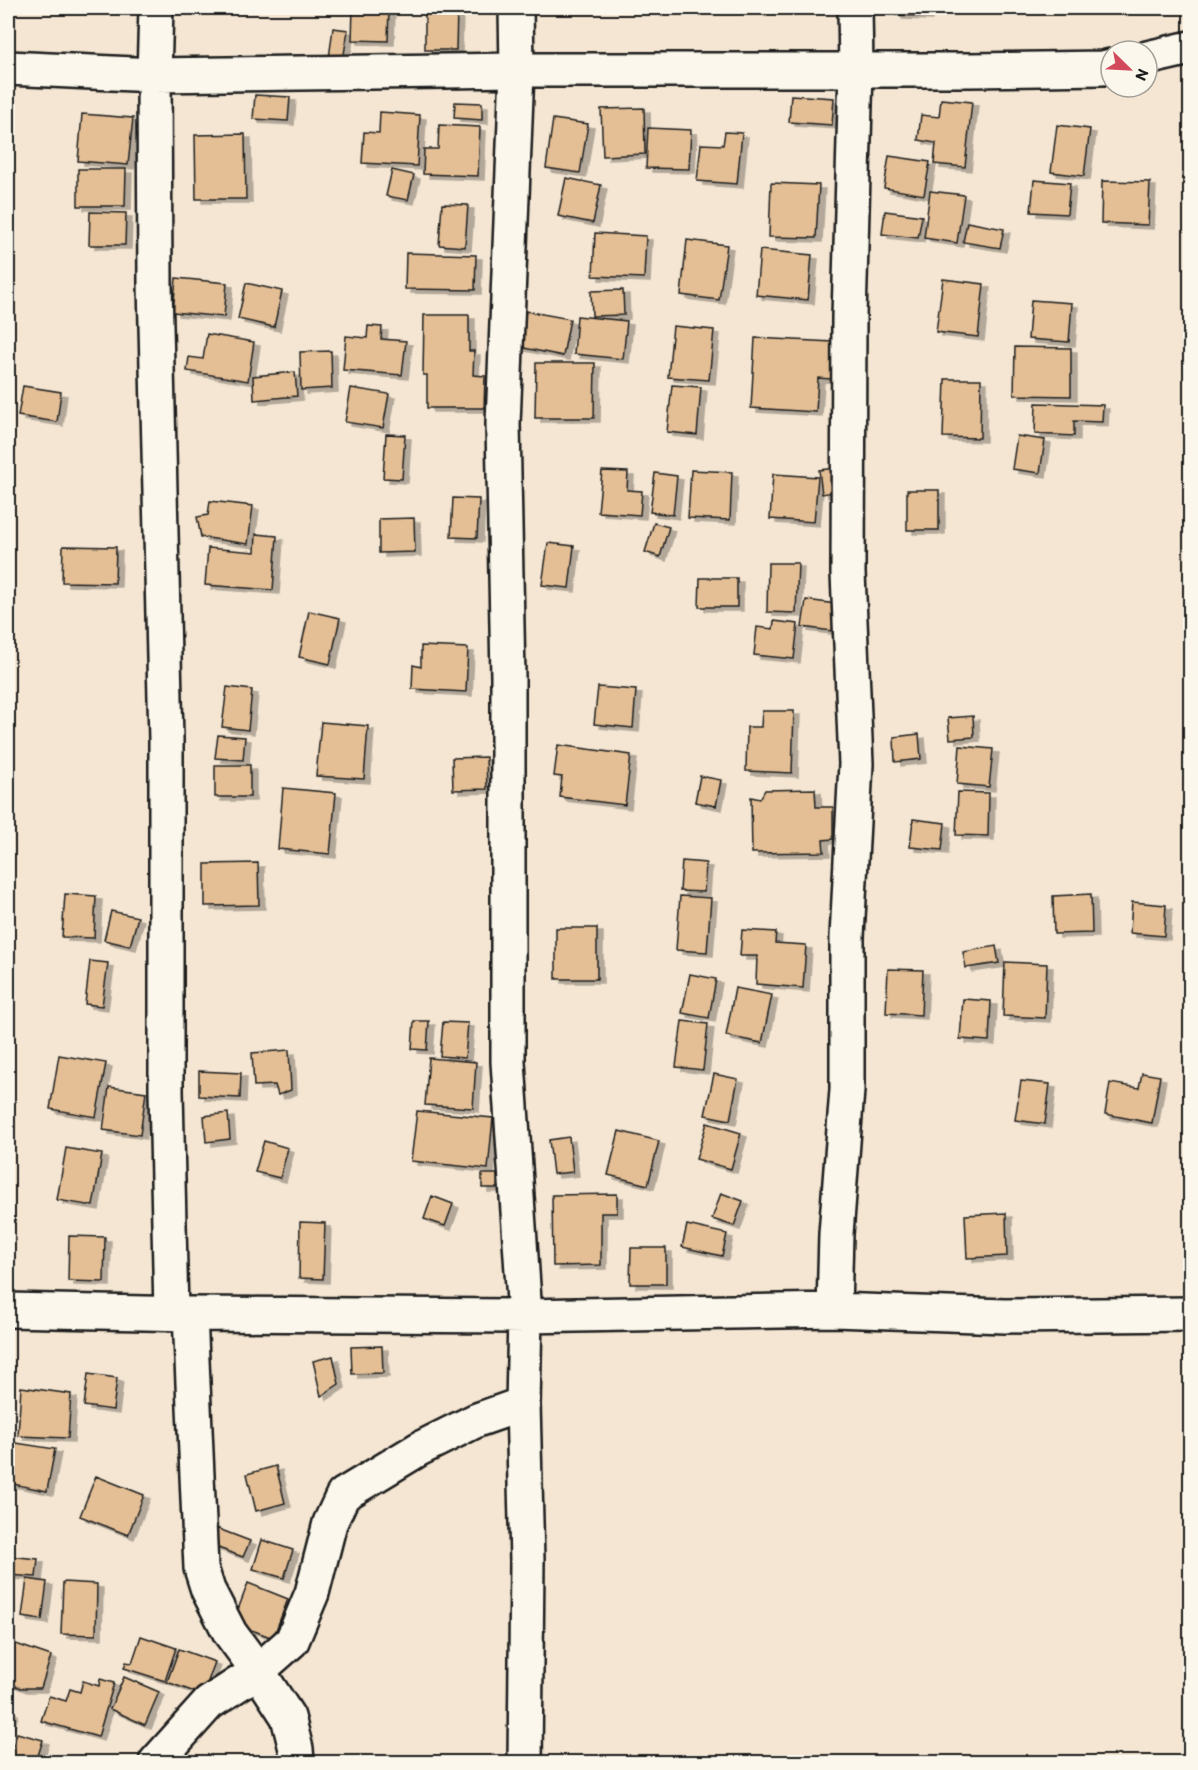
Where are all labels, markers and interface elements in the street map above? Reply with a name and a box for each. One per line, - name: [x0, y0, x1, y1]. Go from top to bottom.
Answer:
- north arrow: [1099, 39, 1159, 99]
- text: N: [1131, 66, 1153, 84]

